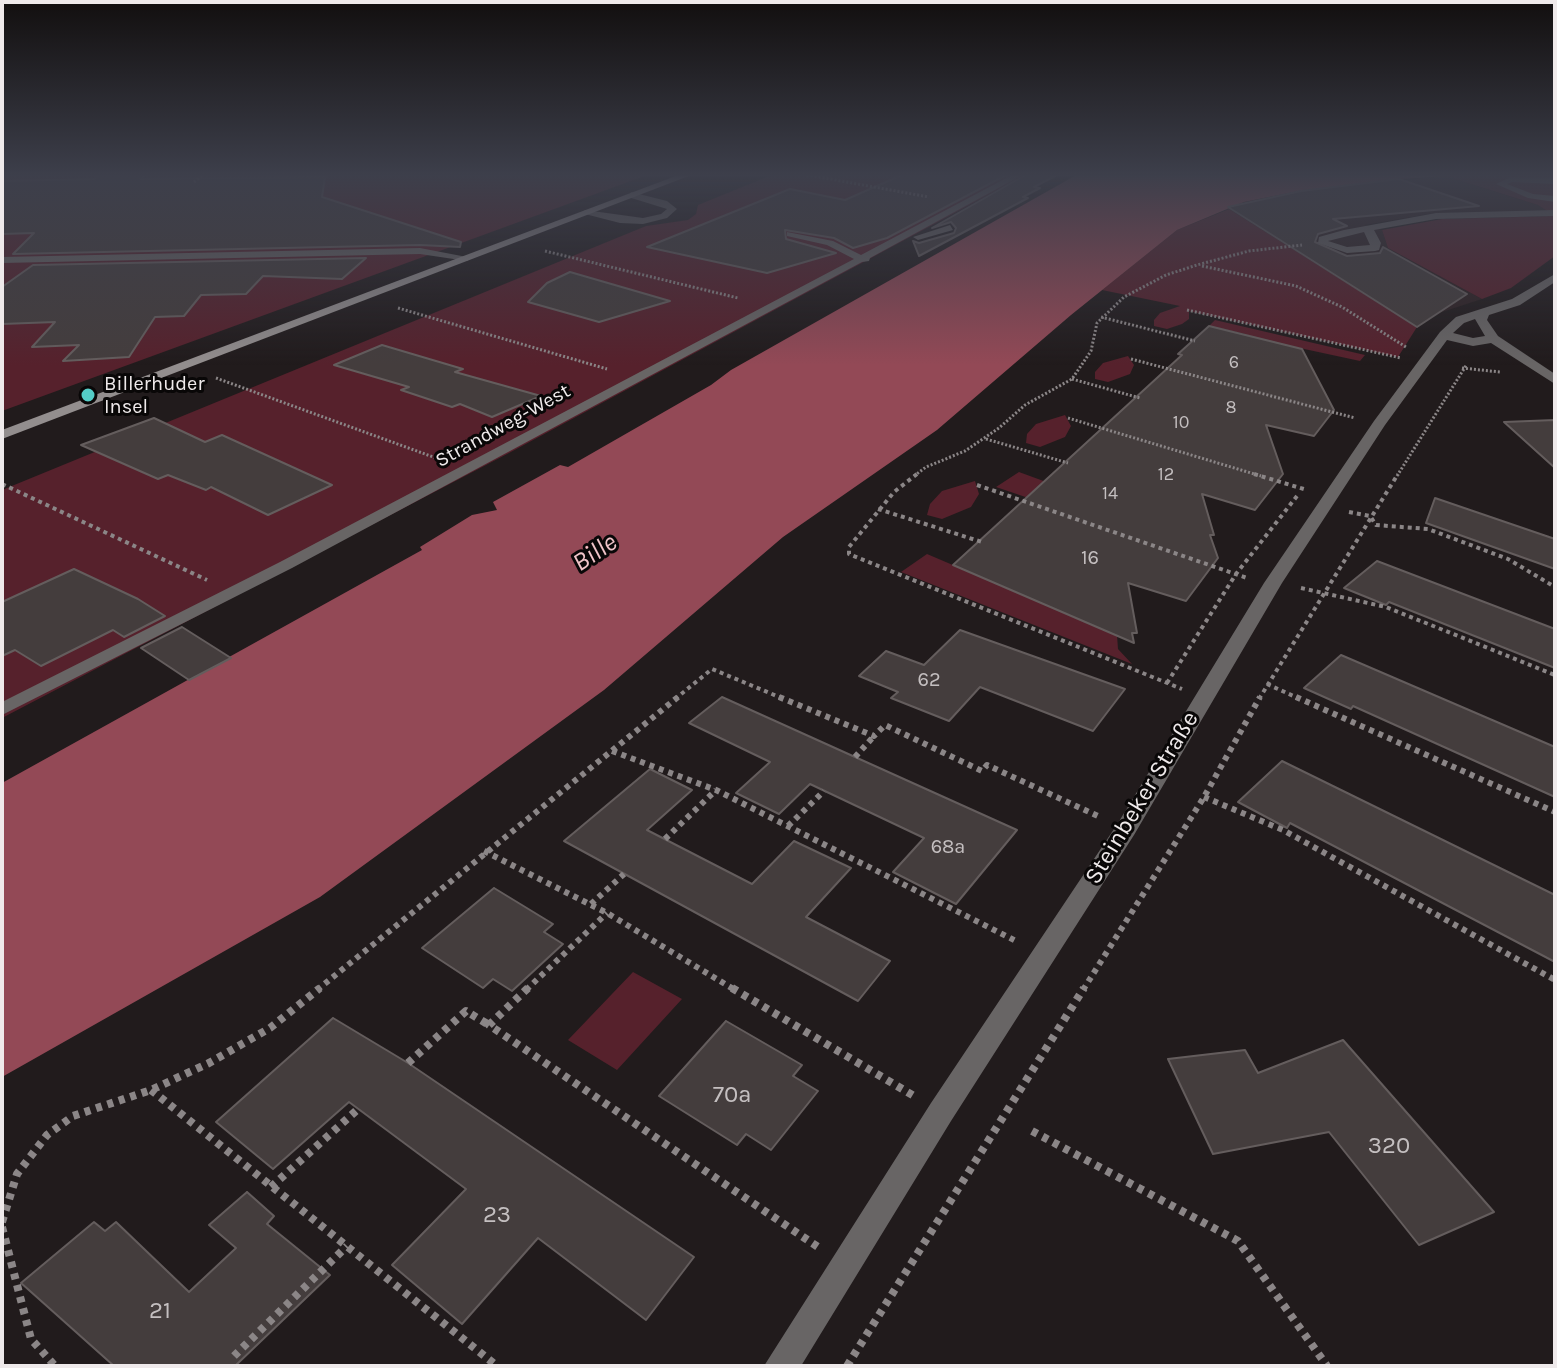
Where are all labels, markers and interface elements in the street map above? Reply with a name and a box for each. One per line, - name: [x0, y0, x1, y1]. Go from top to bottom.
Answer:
- house number: 6: [1229, 352, 1239, 374]
- place label: Billerhuder Insel: [104, 372, 205, 419]
- street label: Strandweg-West: [431, 379, 575, 473]
- marker: Billerhuder Insel: [79, 386, 97, 404]
- house number: 8: [1225, 397, 1237, 419]
- house number: 10: [1173, 412, 1189, 434]
- house number: 12: [1158, 464, 1174, 486]
- house number: 14: [1102, 483, 1118, 505]
- water label: Bille: [567, 527, 623, 579]
- house number: 16: [1081, 546, 1099, 570]
- house number: 62: [917, 668, 941, 692]
- street label: Steinbeker Straße: [1079, 706, 1205, 890]
- house number: 68a: [931, 835, 965, 859]
- house number: 70a: [713, 1081, 751, 1109]
- house number: 320: [1368, 1132, 1410, 1160]
- house number: 23: [483, 1201, 511, 1229]
- house number: 21: [149, 1297, 171, 1325]

